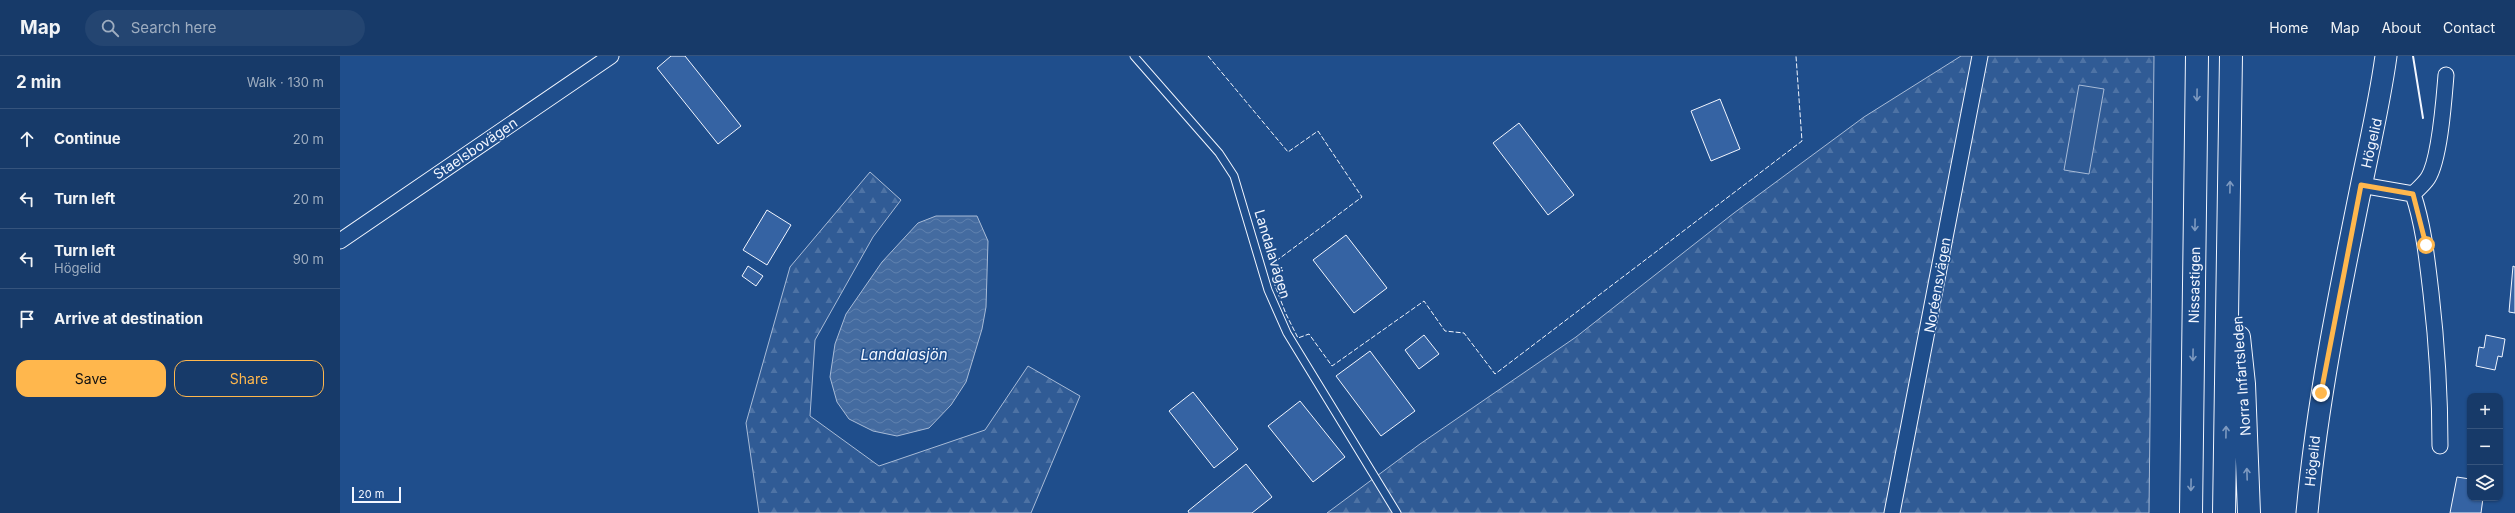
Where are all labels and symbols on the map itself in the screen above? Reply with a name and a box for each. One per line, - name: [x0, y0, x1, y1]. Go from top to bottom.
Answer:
- one-way arrow: [2193, 88, 2200, 101]
- street label: Staelsbovägen: [430, 114, 520, 182]
- street label: Högelid: [2357, 116, 2385, 170]
- one-way arrow: [2226, 181, 2233, 194]
- street label: Landalavägen: [1251, 207, 1295, 301]
- one-way arrow: [2191, 218, 2199, 231]
- street label: Noréensvägen: [1920, 236, 1954, 334]
- route start: [2417, 236, 2435, 254]
- street label: Nissastigen: [2185, 246, 2203, 324]
- street label: Norra Infartsleden: [2228, 315, 2254, 437]
- water label: Landalasjön: [860, 345, 948, 364]
- one-way arrow: [2189, 348, 2197, 361]
- route end: [2312, 384, 2330, 402]
- one-way arrow: [2222, 426, 2229, 439]
- street label: Högelid: [2301, 435, 2323, 487]
- one-way arrow: [2244, 468, 2251, 481]
- one-way arrow: [2187, 478, 2195, 491]
- scale bar: [352, 485, 401, 504]

